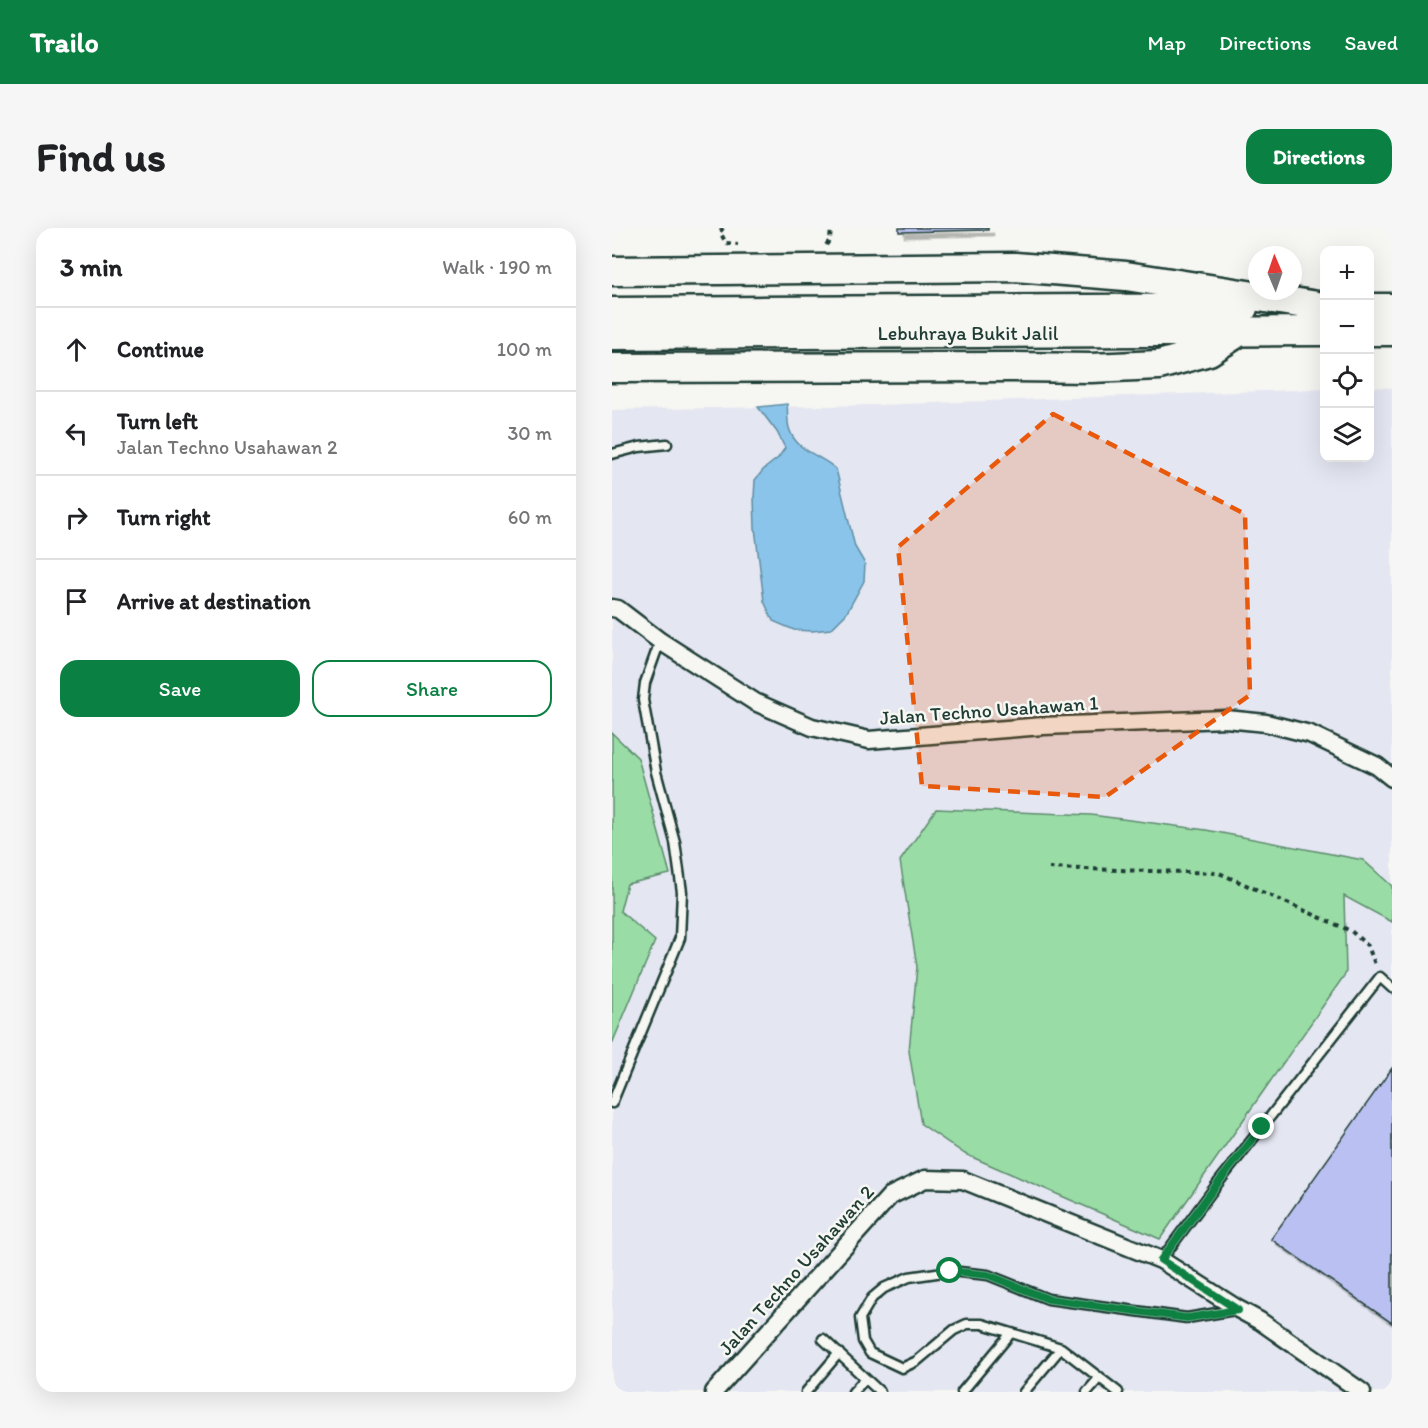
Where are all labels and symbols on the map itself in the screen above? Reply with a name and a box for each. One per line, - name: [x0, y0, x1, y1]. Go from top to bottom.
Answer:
- north arrow: [1248, 246, 1302, 300]
- street label: Lebuhraya Bukit Jalil: [878, 321, 1059, 345]
- street label: Jalan Techno Usahawan 1: [879, 690, 1099, 730]
- route end: [1248, 1113, 1274, 1139]
- street label: Jalan Techno Usahawan 2: [713, 1180, 879, 1360]
- route start: [936, 1257, 962, 1283]

